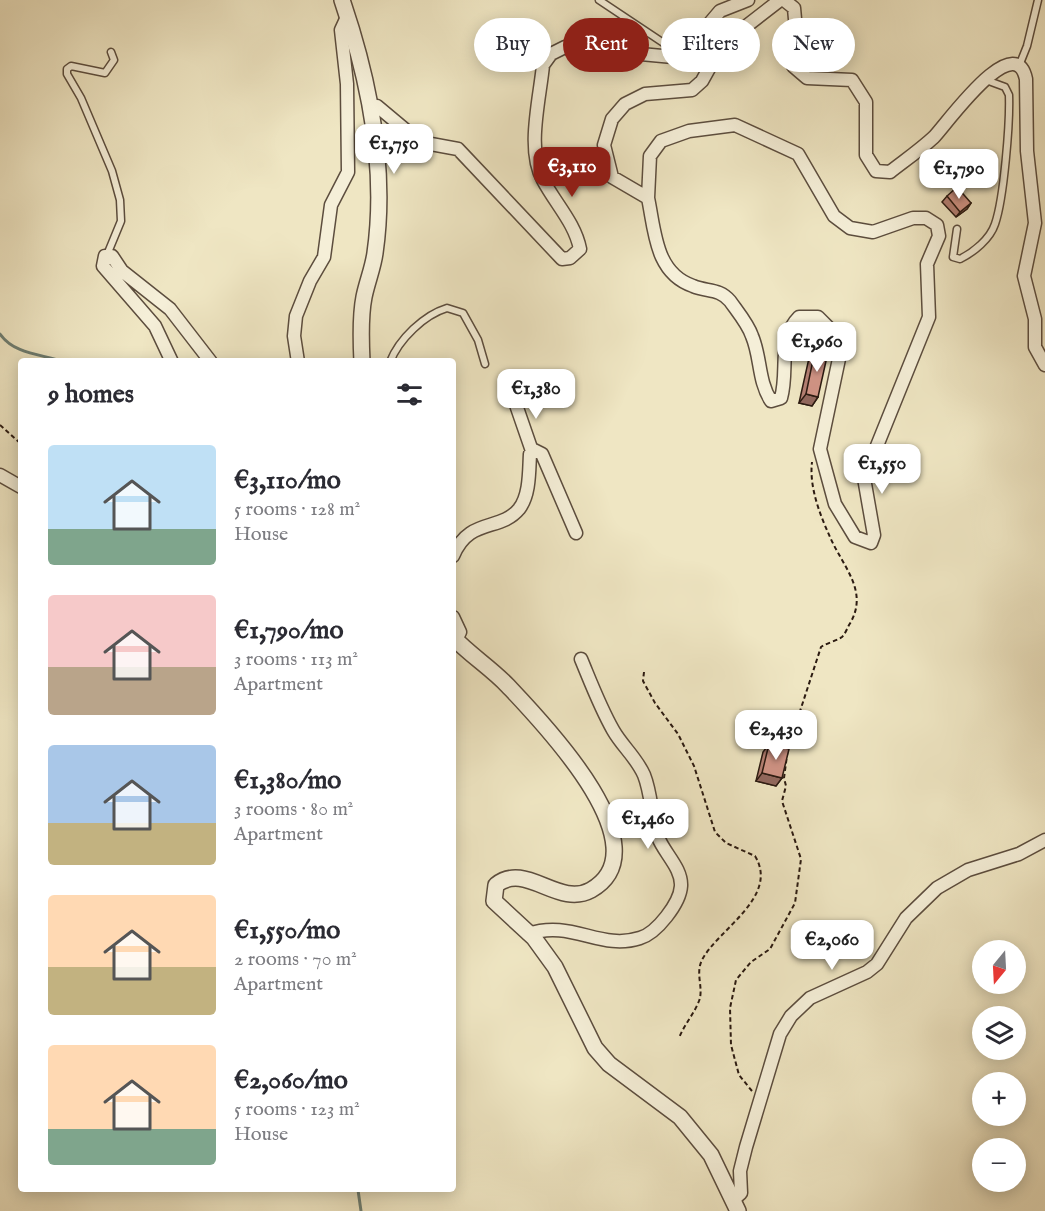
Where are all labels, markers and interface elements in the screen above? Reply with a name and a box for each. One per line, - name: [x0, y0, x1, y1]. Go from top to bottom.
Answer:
- chip: Buy: [474, 18, 551, 72]
- chip: Rent: [563, 18, 649, 72]
- chip: Filters: [661, 18, 760, 72]
- chip: New: [772, 18, 855, 72]
- pin: €1,750: [345, 124, 443, 175]
- text: €1,750: [369, 131, 419, 156]
- pin: €3,110: [523, 147, 621, 198]
- pin: €1,790: [910, 149, 1008, 200]
- text: €3,110: [547, 154, 597, 179]
- text: €1,790: [933, 156, 985, 181]
- pin: €1,960: [768, 322, 866, 373]
- text: €1,960: [791, 329, 843, 354]
- pin: €1,380: [487, 369, 585, 420]
- text: €1,380: [511, 376, 561, 401]
- text: 9 homes: [48, 378, 134, 411]
- icon: filters: [393, 378, 426, 411]
- pin: €1,550: [833, 444, 931, 495]
- text: €1,550: [858, 451, 906, 476]
- text: €3,110/mo: [234, 464, 341, 497]
- icon: home: [96, 469, 168, 541]
- text: 5 rooms · 128 m²: [234, 497, 360, 522]
- text: House: [234, 522, 288, 547]
- text: €1,790/mo: [234, 614, 344, 647]
- icon: home: [96, 619, 168, 691]
- text: 3 rooms · 113 m²: [234, 647, 358, 672]
- text: Apartment: [234, 672, 323, 697]
- pin: €2,430: [727, 710, 825, 761]
- text: €2,430: [749, 717, 803, 742]
- text: €1,380/mo: [234, 764, 341, 797]
- icon: home: [96, 769, 168, 841]
- text: 3 rooms · 80 m²: [234, 797, 353, 822]
- pin: €1,460: [599, 799, 697, 850]
- text: €1,460: [621, 806, 675, 831]
- text: Apartment: [234, 822, 323, 847]
- text: €1,550/mo: [234, 914, 340, 947]
- icon: home: [96, 919, 168, 991]
- pin: €2,060: [783, 920, 881, 971]
- text: €2,060: [805, 927, 859, 952]
- north arrow: [972, 940, 1026, 994]
- map controls: [972, 940, 1026, 1192]
- text: 2 rooms · 70 m²: [234, 947, 357, 972]
- text: Apartment: [234, 972, 323, 997]
- button: layers: [972, 1006, 1026, 1060]
- text: €2,060/mo: [234, 1064, 348, 1097]
- icon: home: [96, 1069, 168, 1141]
- button: +: [972, 1072, 1026, 1126]
- text: 5 rooms · 123 m²: [234, 1097, 360, 1122]
- text: House: [234, 1122, 288, 1147]
- button: −: [972, 1138, 1026, 1192]

